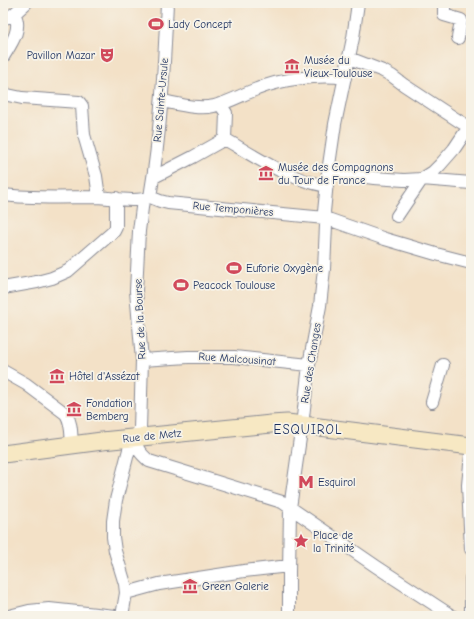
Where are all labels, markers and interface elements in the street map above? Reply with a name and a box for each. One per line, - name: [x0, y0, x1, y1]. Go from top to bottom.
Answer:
- sports icon: Lady Concept: [147, 15, 165, 33]
- place label: Lady Concept: [168, 18, 233, 31]
- theatre icon: Pavillon Mazar: [98, 46, 116, 64]
- place label: Pavillon Mazar: [27, 49, 96, 62]
- place label: Musée du Vieux-Toulouse: [304, 54, 373, 80]
- street label: Rue Sainte-Ursule: [151, 57, 171, 143]
- museum icon: Musée du Vieux-Toulouse: [283, 57, 301, 75]
- place label: Musée des Compagnons du Tour de France: [278, 161, 394, 187]
- museum icon: Musée des Compagnons du Tour de France: [257, 164, 275, 182]
- street label: Rue Temponières: [192, 199, 274, 219]
- sports icon: Euforie Oxygène: [225, 259, 243, 277]
- place label: Euforie Oxygène: [246, 262, 323, 275]
- sports icon: Peacock Toulouse: [172, 276, 190, 294]
- street label: Rue de la Bourse: [131, 278, 149, 360]
- place label: Peacock Toulouse: [193, 279, 276, 292]
- street label: Rue des Changes: [298, 321, 324, 404]
- street label: Rue Malcousinat: [198, 350, 277, 368]
- museum icon: Hôtel d'Assézat: [48, 367, 66, 385]
- place label: Hôtel d'Assézat: [69, 370, 140, 383]
- place label: Fondation Bemberg: [86, 397, 133, 423]
- museum icon: Fondation Bemberg: [65, 400, 83, 418]
- district label: ESQUIROL: [274, 422, 342, 437]
- street label: Rue de Metz: [122, 426, 182, 446]
- metro station icon: Esquirol: [297, 473, 315, 491]
- place label: Esquirol: [318, 476, 355, 489]
- place label: Place de la Trinité: [313, 529, 355, 555]
- place icon: Place de la Trinité: [292, 532, 310, 550]
- museum icon: Green Galerie: [181, 577, 199, 595]
- place label: Green Galerie: [202, 580, 269, 593]

